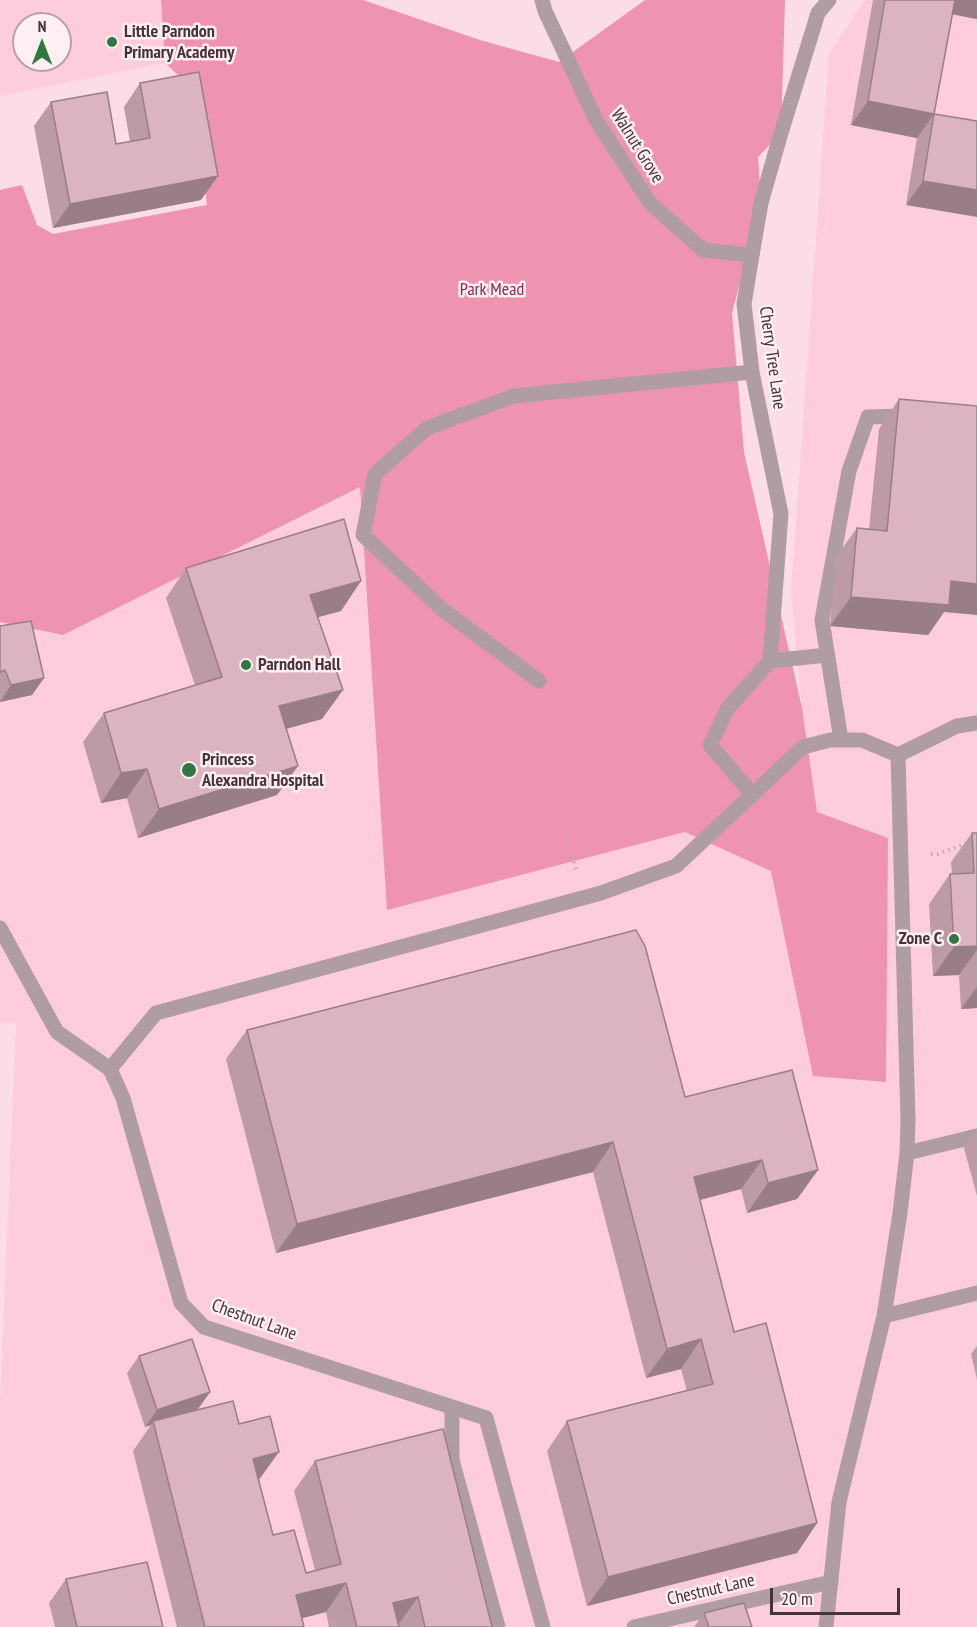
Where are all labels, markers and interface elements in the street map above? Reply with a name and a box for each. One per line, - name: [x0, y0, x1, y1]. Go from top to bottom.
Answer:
- north arrow: [12, 12, 72, 72]
- text: N: [38, 16, 46, 36]
- place label: Little Parndon Primary Academy: [124, 21, 234, 63]
- marker: Little Parndon Primary Academy: [105, 35, 119, 49]
- street label: Walnut Grove: [606, 105, 668, 187]
- park label: Park Mead: [460, 279, 524, 301]
- street label: Cherry Tree Lane: [754, 305, 790, 411]
- place label: Parndon Hall: [258, 654, 341, 676]
- marker: Parndon Hall: [239, 658, 253, 672]
- place label: Princess Alexandra Hospital: [202, 749, 324, 792]
- marker: Princess Alexandra Hospital: [180, 761, 198, 779]
- place label: Zone C: [899, 928, 942, 950]
- marker: Zone C: [947, 932, 961, 946]
- street label: Chestnut Lane: [209, 1295, 299, 1345]
- street label: Chestnut Lane: [665, 1569, 757, 1611]
- scale bar: [773, 1576, 904, 1614]
- text: 20 m: [781, 1587, 813, 1610]

